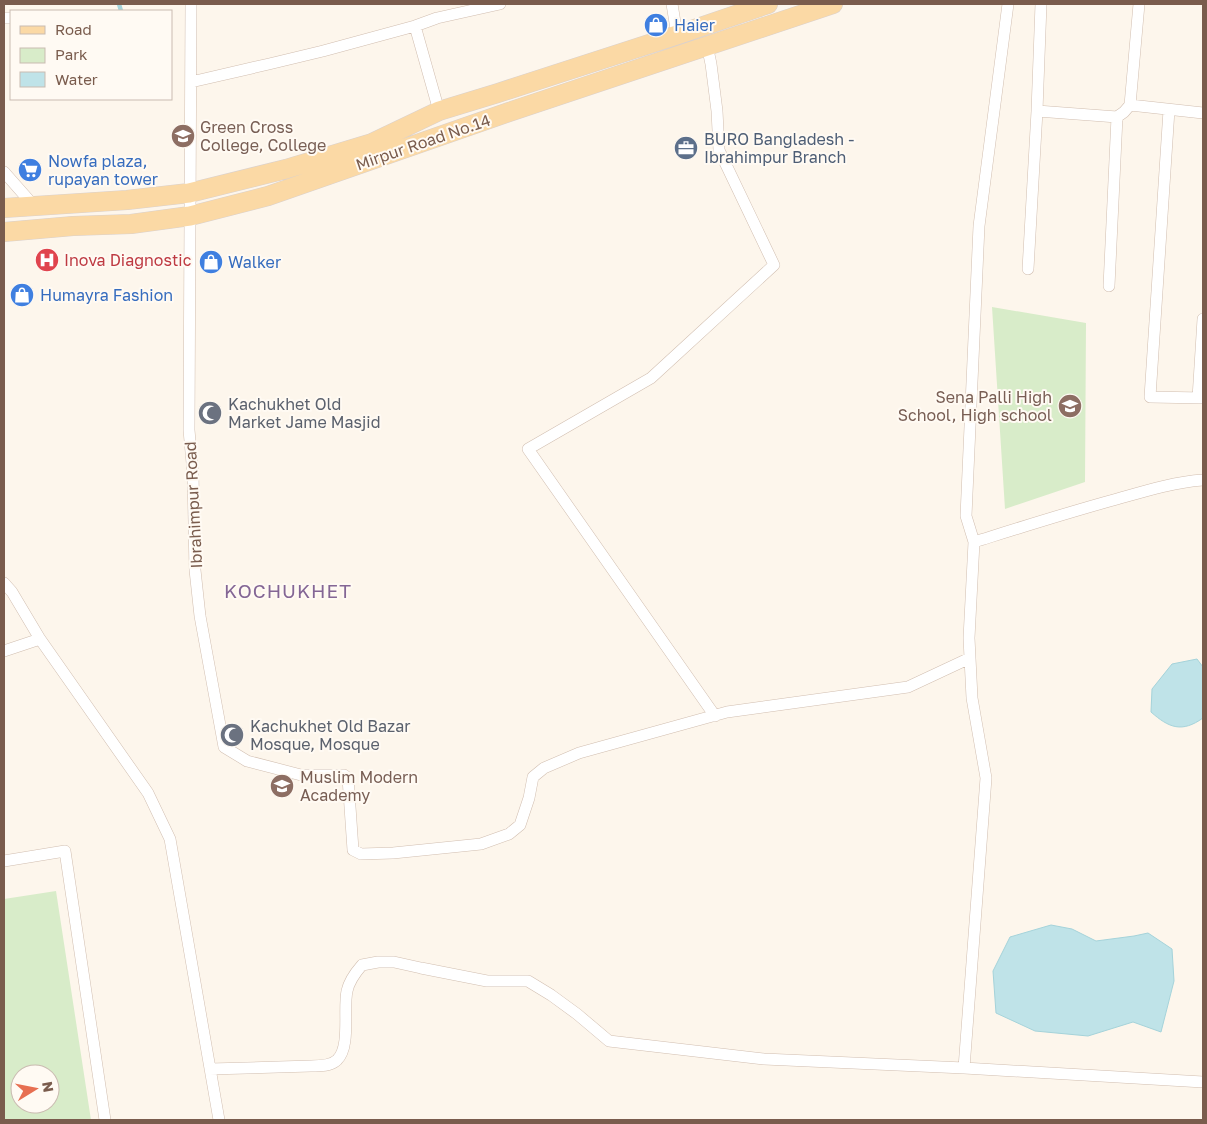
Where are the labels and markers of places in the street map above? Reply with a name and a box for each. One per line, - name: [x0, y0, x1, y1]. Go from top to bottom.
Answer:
- shop icon: Haier: [643, 12, 669, 38]
- place label: Haier: [674, 15, 715, 35]
- place label: Green Cross College, College: [200, 117, 326, 155]
- school or university icon: Green Cross College, College: [170, 123, 196, 149]
- place label: BURO Bangladesh - Ibrahimpur Branch: [704, 129, 854, 167]
- office icon: BURO Bangladesh - Ibrahimpur Branch: [673, 135, 699, 161]
- place label: Nowfa plaza, rupayan tower: [48, 151, 158, 189]
- supermarket icon: Nowfa plaza, rupayan tower: [17, 157, 43, 183]
- hospital icon: Inova Diagnostic: [34, 247, 60, 273]
- shop icon: Walker: [198, 249, 224, 275]
- place label: Inova Diagnostic: [64, 250, 192, 270]
- place label: Walker: [228, 252, 281, 272]
- shop icon: Humayra Fashion: [9, 282, 35, 308]
- place label: Humayra Fashion: [40, 285, 173, 305]
- place label: Sena Palli High School, High school: [898, 387, 1052, 425]
- school or university icon: Sena Palli High School, High school: [1057, 393, 1083, 419]
- place label: Kachukhet Old Market Jame Masjid: [228, 394, 381, 432]
- mosque icon: Kachukhet Old Market Jame Masjid: [197, 400, 223, 426]
- place label: Kachukhet Old Bazar Mosque, Mosque: [250, 716, 411, 754]
- mosque icon: Kachukhet Old Bazar Mosque, Mosque: [219, 722, 245, 748]
- place label: Muslim Modern Academy: [300, 767, 418, 805]
- school or university icon: Muslim Modern Academy: [269, 773, 295, 799]

